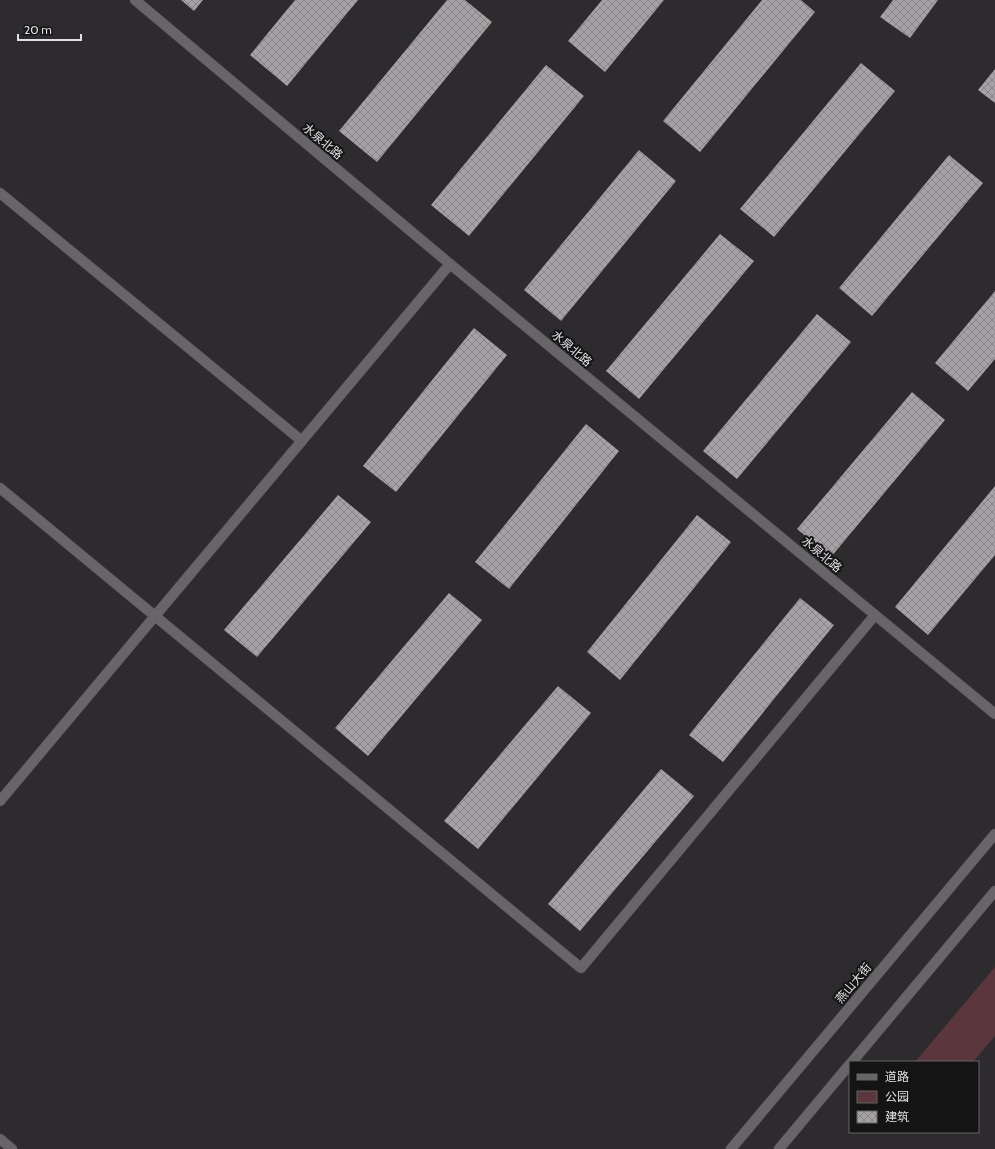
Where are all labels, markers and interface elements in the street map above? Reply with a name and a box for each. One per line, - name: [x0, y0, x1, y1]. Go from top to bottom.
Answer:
- scale bar: [18, 16, 81, 42]
- text: 20 m: [24, 22, 52, 37]
- street label: 水泉北路: [300, 120, 346, 162]
- street label: 水泉北路: [549, 327, 595, 369]
- street label: 水泉北路: [799, 533, 845, 575]
- street label: 燕山大街: [832, 960, 874, 1006]
- legend: [849, 1061, 979, 1133]
- text: 道路: [885, 1069, 909, 1084]
- text: 公园: [885, 1089, 909, 1104]
- text: 建筑: [885, 1109, 909, 1124]

